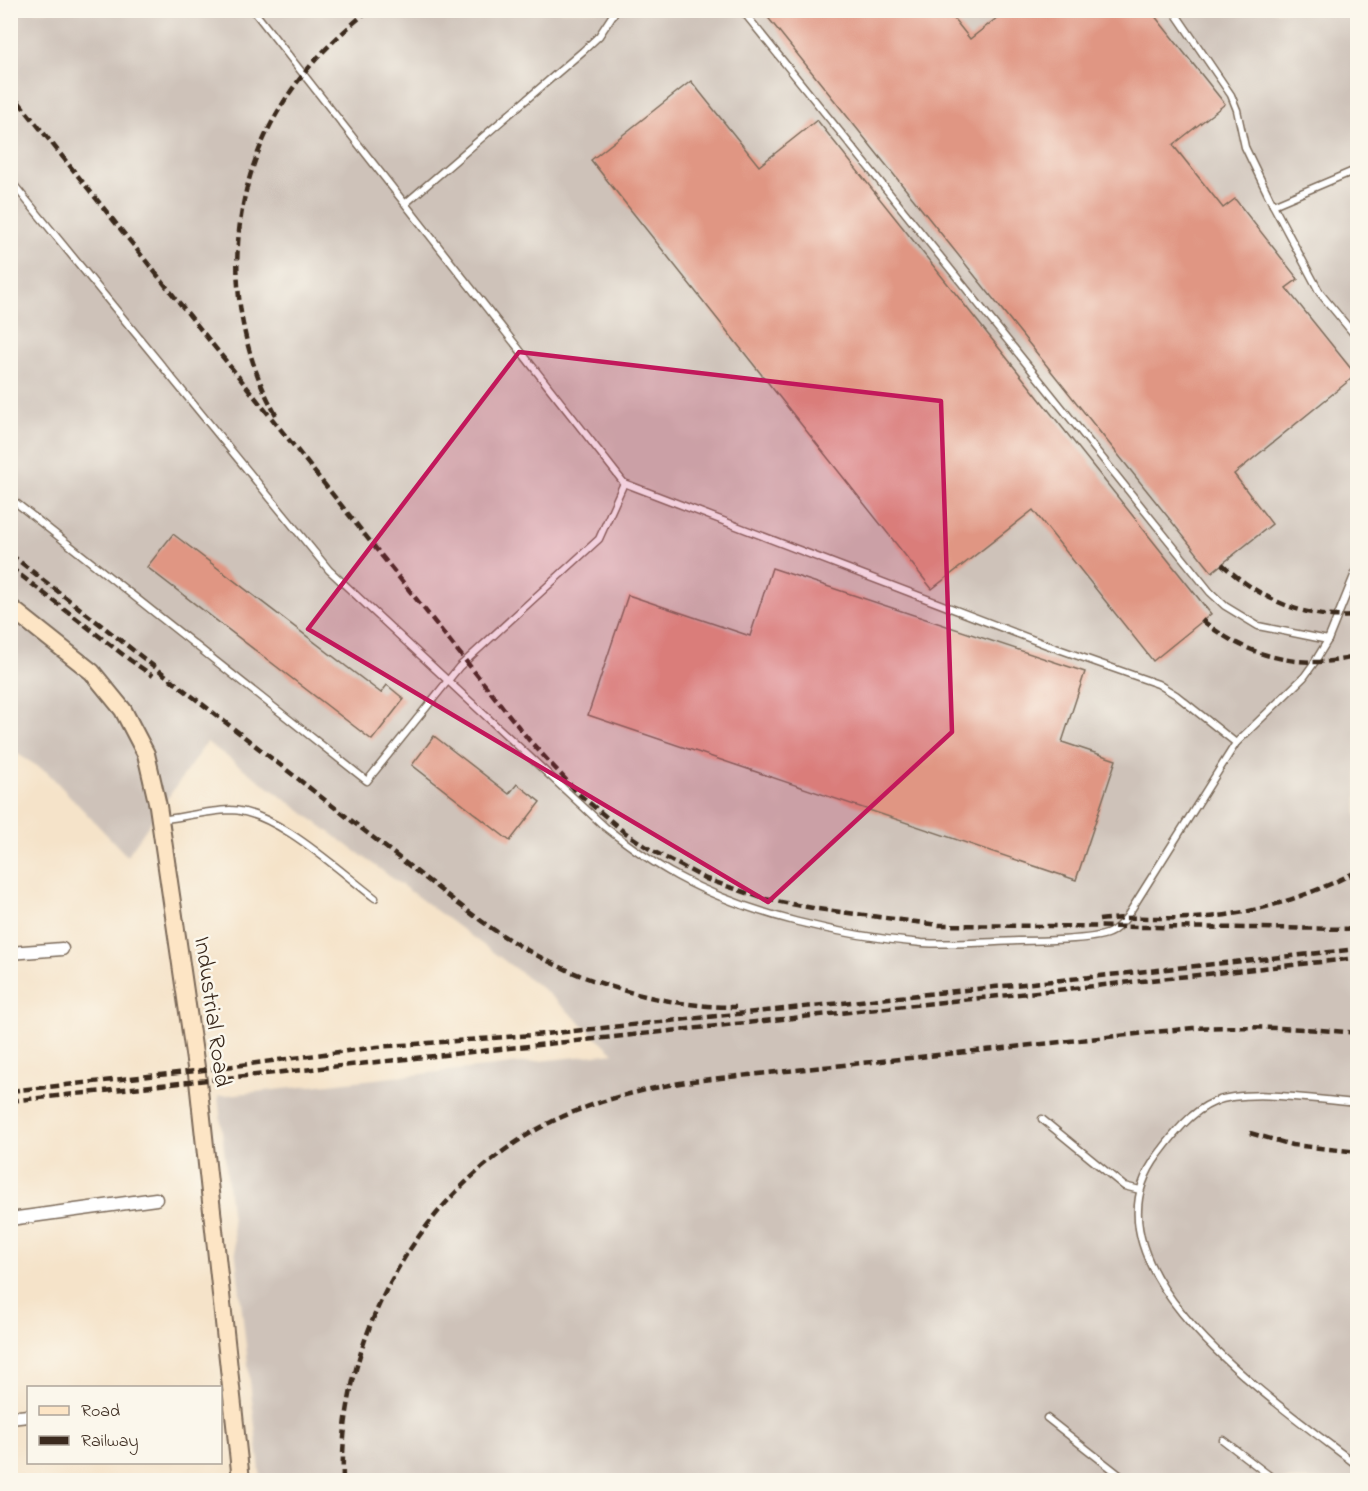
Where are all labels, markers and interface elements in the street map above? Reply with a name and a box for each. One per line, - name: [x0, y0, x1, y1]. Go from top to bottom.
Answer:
- street label: Industrial Road: [183, 934, 239, 1090]
- legend: [27, 1386, 222, 1464]
- text: Road: [81, 1399, 120, 1425]
- text: Railway: [81, 1429, 138, 1455]

